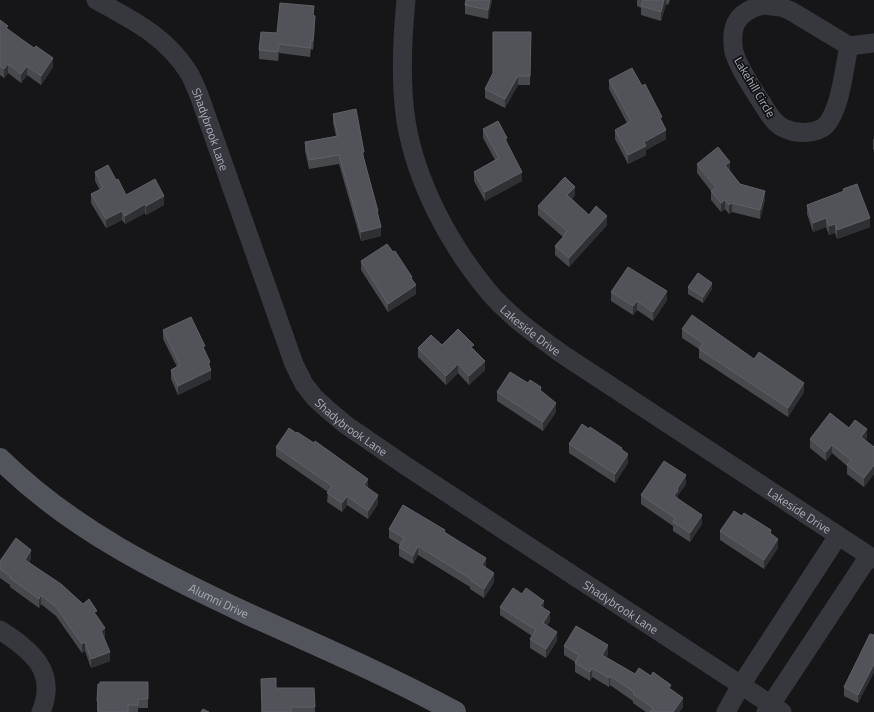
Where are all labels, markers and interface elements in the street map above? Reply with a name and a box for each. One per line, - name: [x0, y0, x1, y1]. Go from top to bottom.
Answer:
- street label: Lakehill Circle: [729, 53, 781, 121]
- street label: Shadybrook Lane: [187, 85, 234, 173]
- street label: Lakeside Drive: [496, 300, 565, 360]
- street label: Shadybrook Lane: [311, 393, 392, 460]
- street label: Lakeside Drive: [764, 482, 835, 538]
- street label: Shadybrook Lane: [579, 575, 662, 638]
- street label: Alumni Drive: [186, 578, 252, 623]

